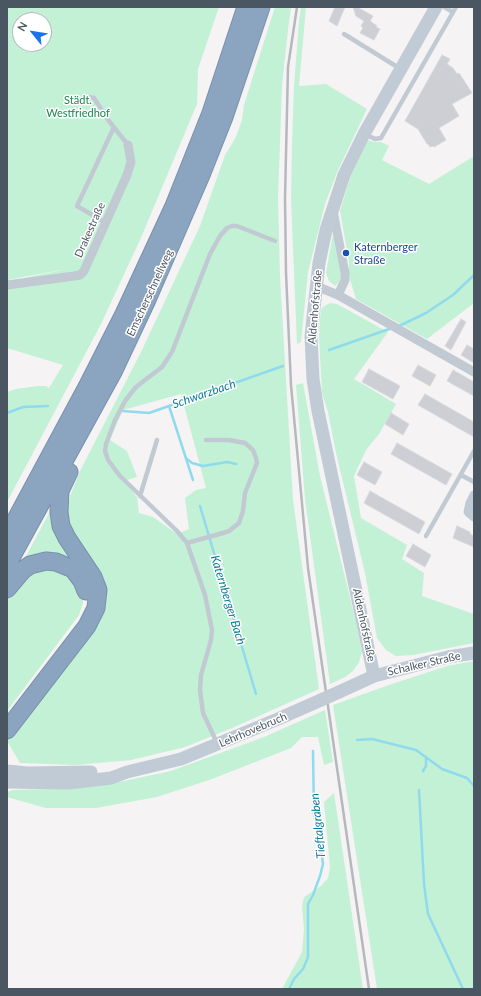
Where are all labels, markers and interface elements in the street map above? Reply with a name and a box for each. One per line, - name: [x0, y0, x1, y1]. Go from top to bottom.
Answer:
- north arrow: [12, 12, 52, 52]
- text: N: [14, 19, 30, 33]
- park label: Städt. Westfriedhof: [46, 93, 110, 119]
- street label: Drakestraße: [72, 200, 108, 260]
- place label: Katernberger Straße: [354, 240, 418, 266]
- street label: Emscherschnellweg: [124, 247, 176, 339]
- marker: Katernberger Straße: [341, 248, 351, 258]
- street label: Aldenhofstraße: [305, 269, 325, 345]
- water label: Schwarzbach: [170, 376, 238, 412]
- water label: Katernberger Bach: [208, 553, 248, 647]
- street label: Aldenhofstraße: [350, 587, 378, 663]
- street label: Schalker Straße: [386, 649, 462, 679]
- street label: Lehrhovebruch: [217, 710, 289, 750]
- water label: Tieftalgraben: [307, 793, 329, 859]

